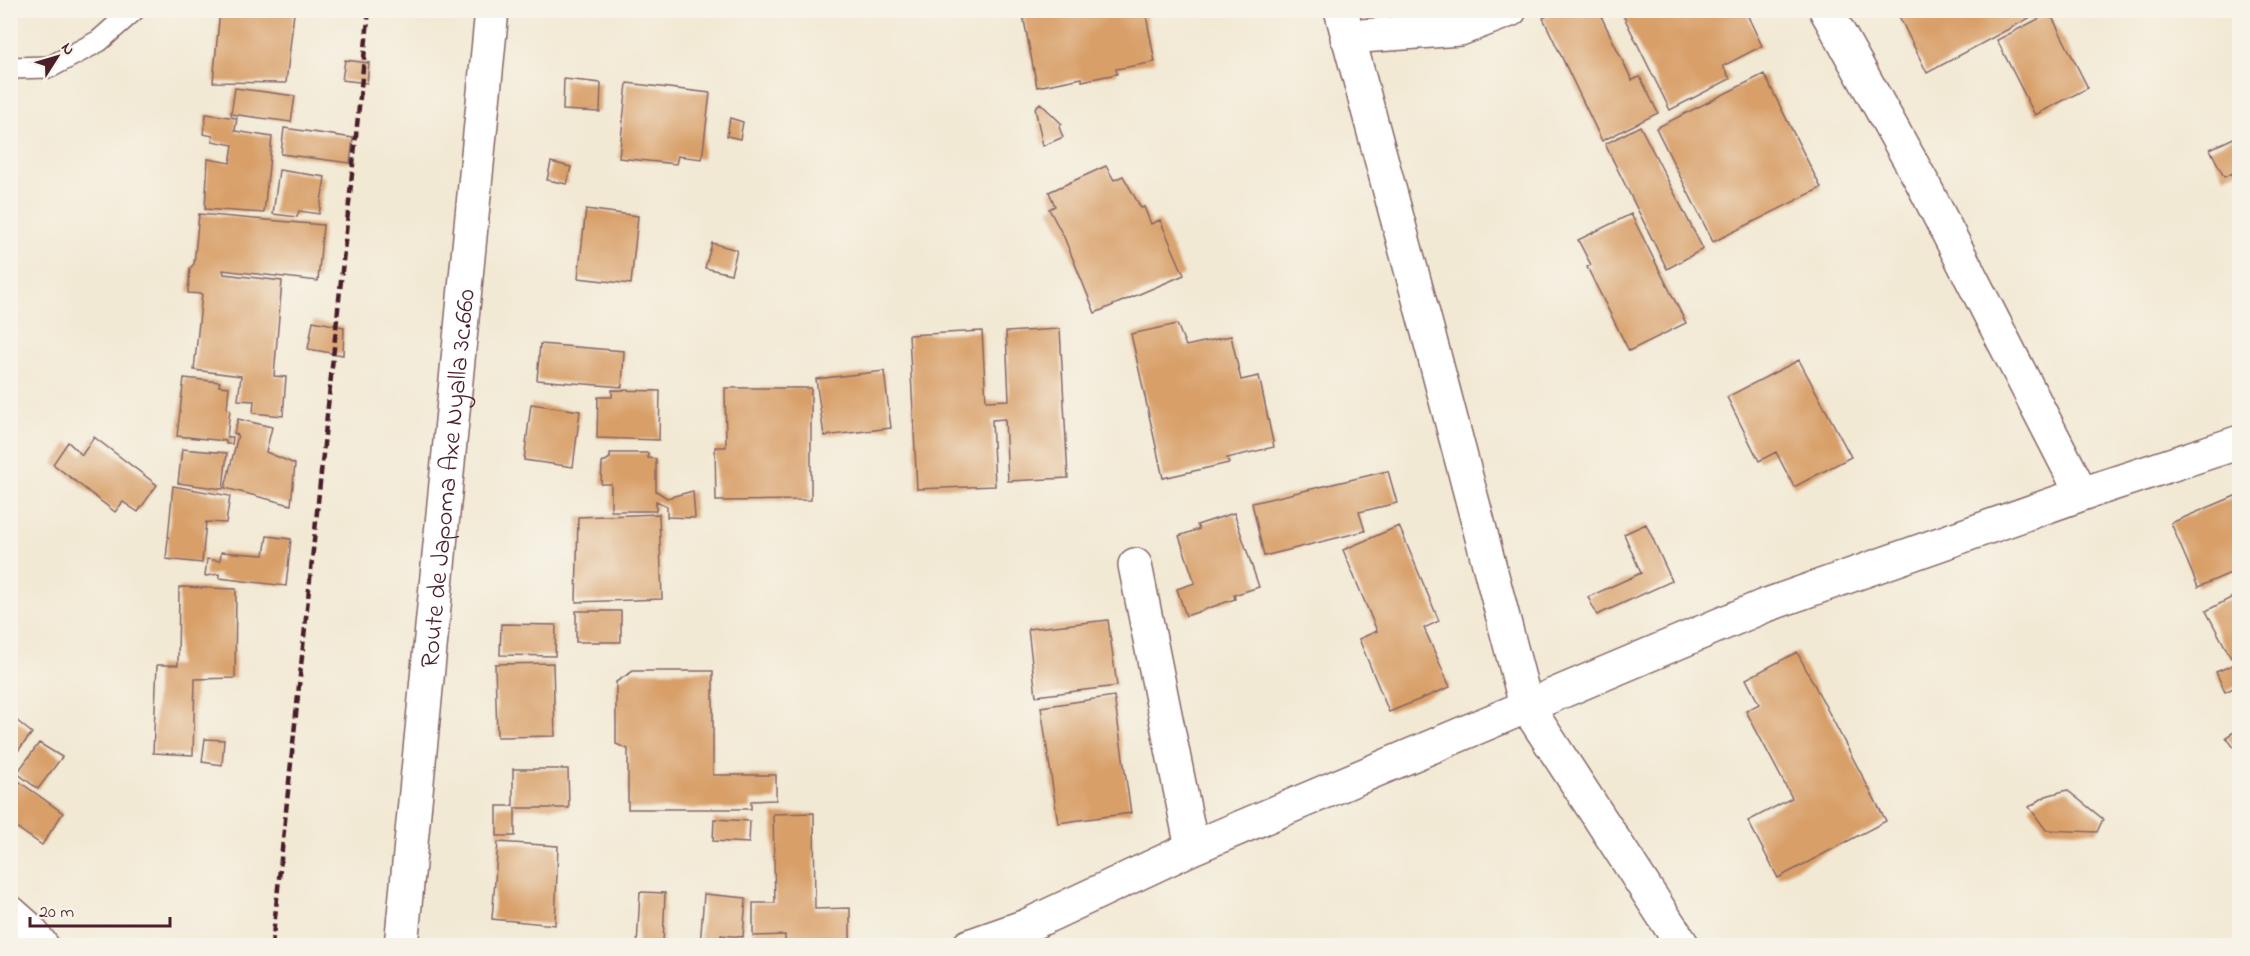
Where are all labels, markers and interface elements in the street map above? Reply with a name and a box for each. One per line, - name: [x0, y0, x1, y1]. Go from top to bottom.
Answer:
- north arrow: [27, 27, 87, 87]
- text: N: [55, 38, 80, 61]
- street label: Route de Japoma Axe Nyalla 3c.660: [412, 287, 487, 670]
- scale bar: [30, 890, 170, 928]
- text: 20 m: [39, 900, 74, 926]

